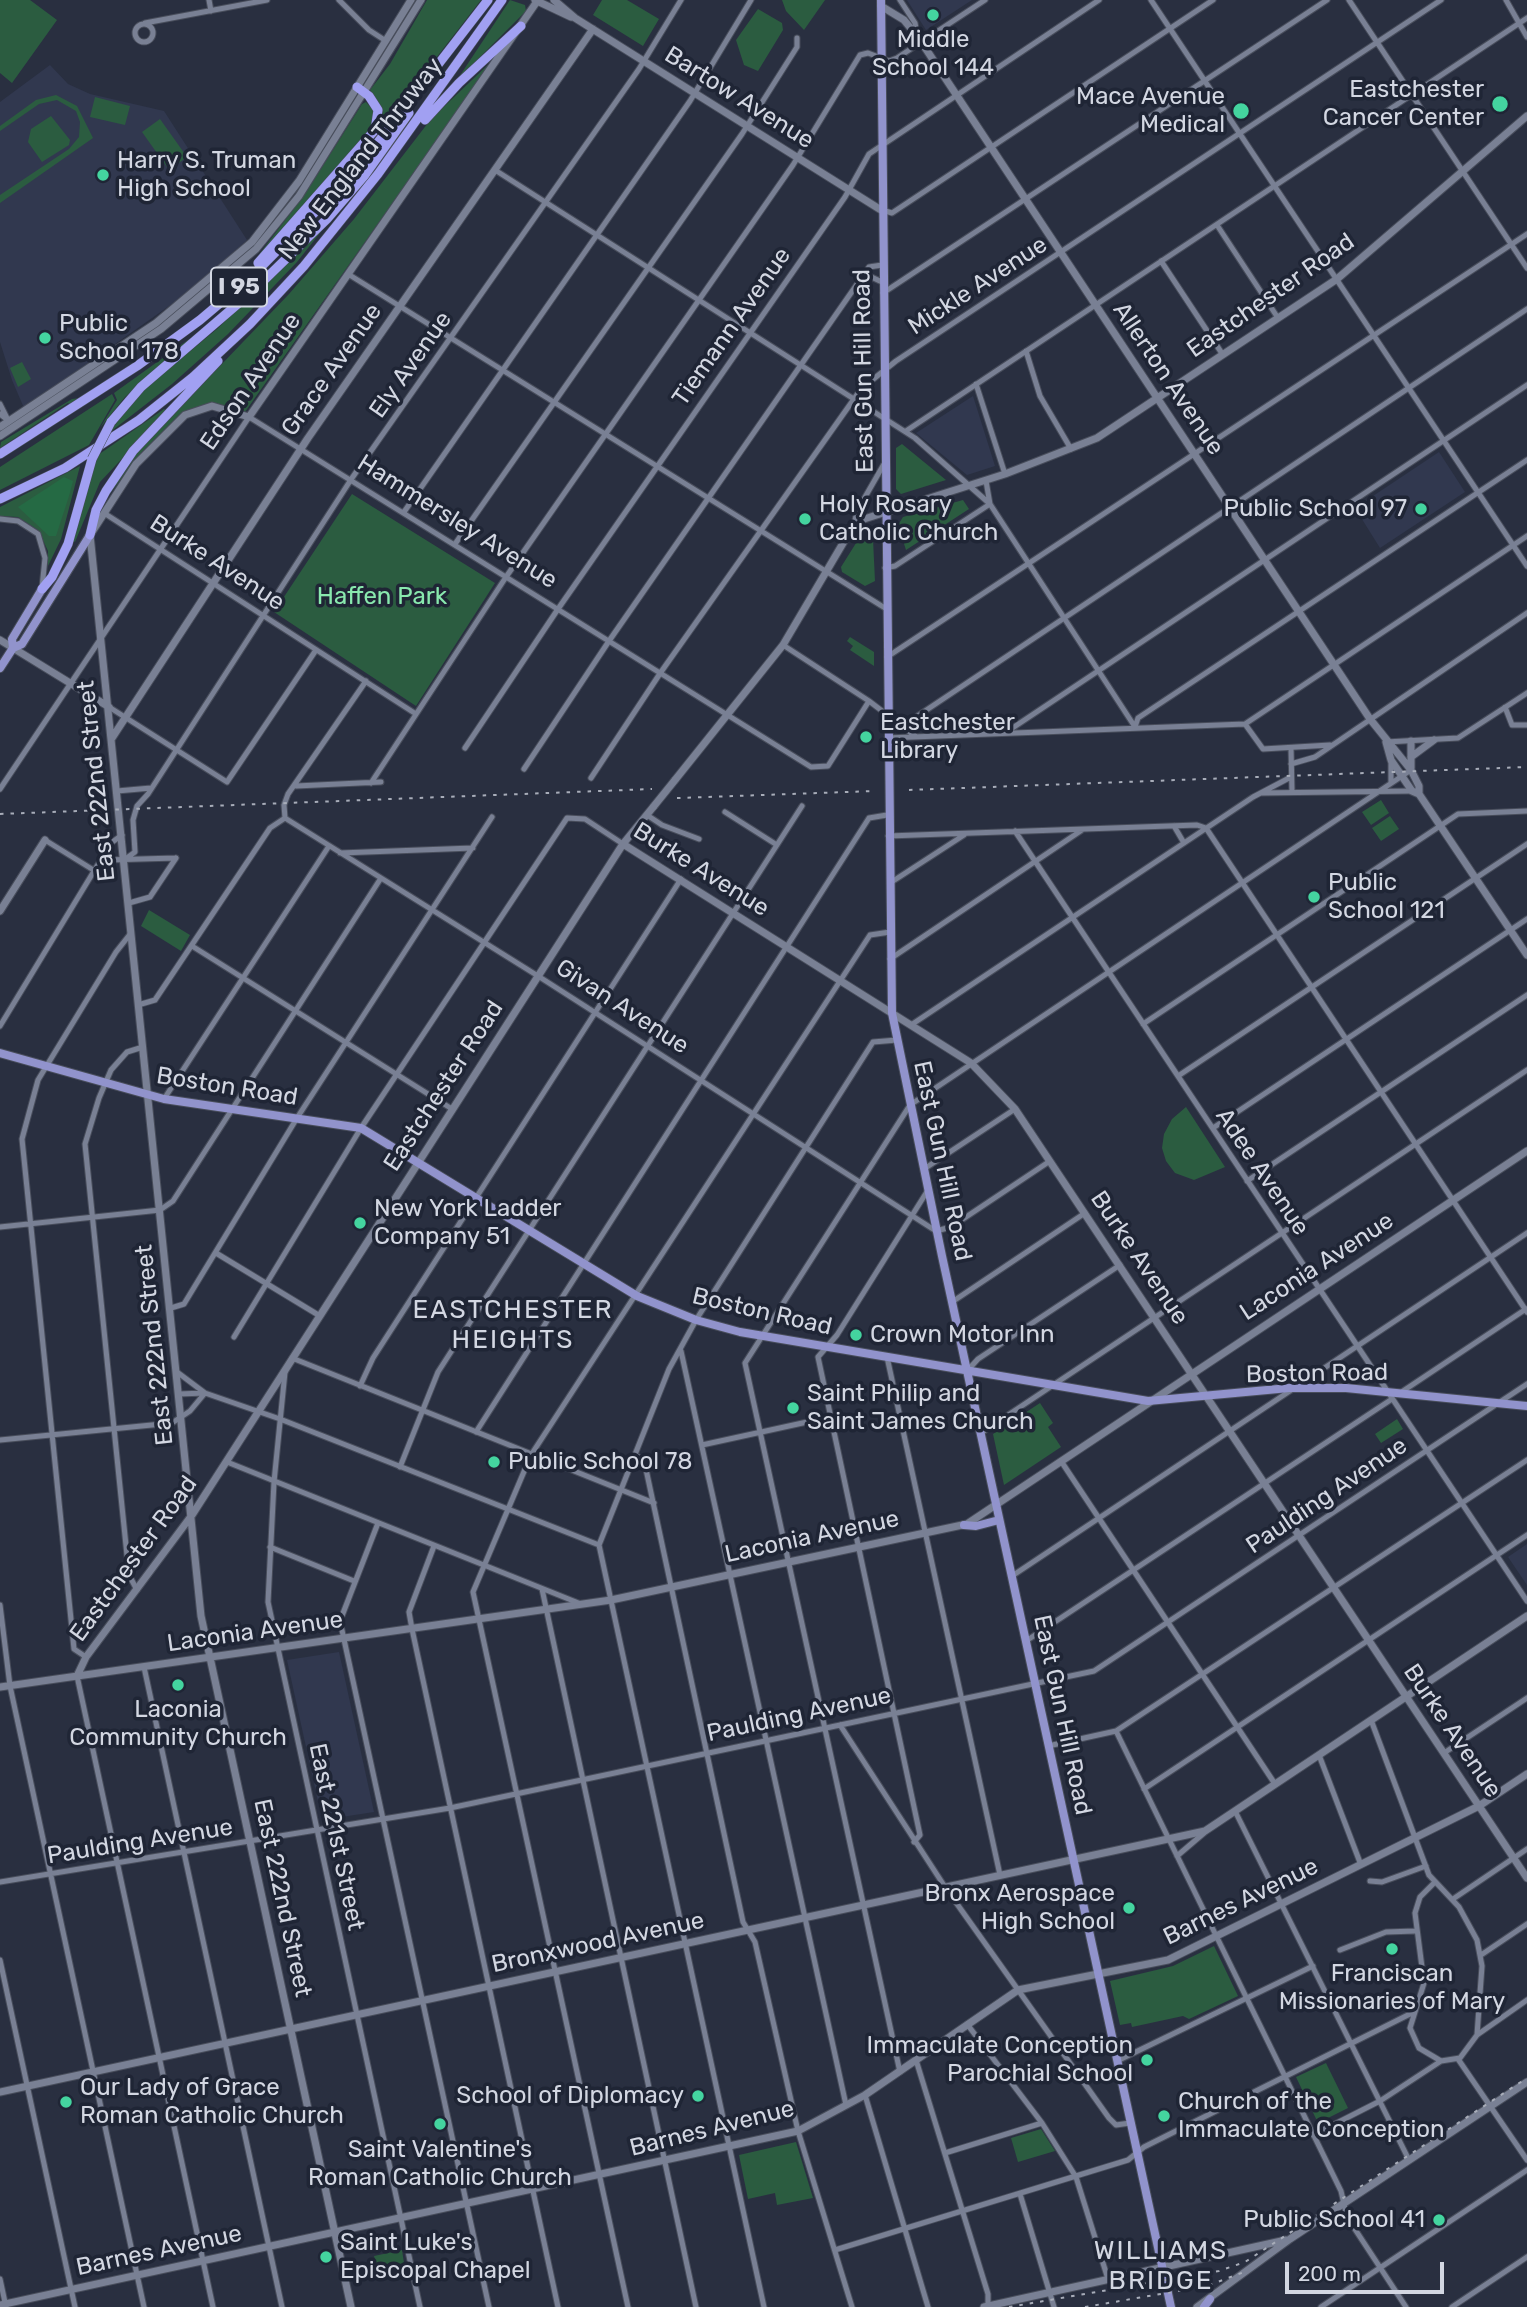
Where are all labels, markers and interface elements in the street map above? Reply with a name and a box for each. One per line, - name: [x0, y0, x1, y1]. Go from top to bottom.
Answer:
- marker: Middle School 144: [925, 7, 941, 23]
- place label: Middle School 144: [872, 26, 994, 82]
- street label: Bartow Avenue: [659, 41, 819, 155]
- street label: New England Thruway: [273, 52, 449, 266]
- place label: Eastchester Cancer Center: [1323, 76, 1484, 132]
- place label: Mace Avenue Medical: [1076, 83, 1225, 139]
- marker: Eastchester Cancer Center: [1490, 94, 1510, 114]
- marker: Mace Avenue Medical: [1231, 101, 1251, 121]
- place label: Harry S. Truman High School: [117, 147, 296, 203]
- marker: Harry S. Truman High School: [95, 167, 111, 183]
- street label: Eastchester Road: [1182, 228, 1360, 364]
- street label: Mickle Avenue: [903, 230, 1053, 342]
- street label: Tiemann Avenue: [667, 242, 797, 412]
- road number: I 95: [211, 268, 267, 306]
- street label: East Gun Hill Road: [848, 269, 880, 473]
- street label: Allerton Avenue: [1106, 297, 1230, 461]
- street label: Grace Avenue: [276, 298, 388, 442]
- street label: Ely Avenue: [364, 306, 458, 424]
- street label: Edson Avenue: [195, 308, 307, 456]
- place label: Public School 178: [59, 310, 179, 366]
- marker: Public School 178: [37, 330, 53, 346]
- street label: Hammersley Avenue: [352, 449, 562, 595]
- place label: Holy Rosary Catholic Church: [819, 491, 998, 547]
- place label: Public School 97: [1223, 495, 1407, 523]
- marker: Public School 97: [1413, 501, 1429, 517]
- street label: Burke Avenue: [144, 509, 290, 617]
- marker: Holy Rosary Catholic Church: [797, 511, 813, 527]
- park label: Haffen Park: [317, 583, 447, 611]
- street label: East 222nd Street: [72, 679, 122, 883]
- place label: Eastchester Library: [880, 709, 1015, 765]
- marker: Eastchester Library: [858, 729, 874, 745]
- street label: Burke Avenue: [628, 817, 774, 923]
- place label: Public School 121: [1328, 869, 1445, 925]
- marker: Public School 121: [1306, 889, 1322, 905]
- street label: Givan Avenue: [550, 953, 694, 1061]
- street label: Eastchester Road: [378, 995, 510, 1177]
- street label: East Gun Hill Road: [907, 1058, 977, 1264]
- street label: Boston Road: [154, 1062, 300, 1112]
- street label: Adee Avenue: [1209, 1103, 1315, 1241]
- street label: Burke Avenue: [1084, 1186, 1194, 1330]
- place label: New York Ladder Company 51: [374, 1195, 561, 1251]
- street label: Laconia Avenue: [1235, 1207, 1399, 1327]
- marker: New York Ladder Company 51: [352, 1215, 368, 1231]
- street label: East 222nd Street: [130, 1243, 180, 1447]
- street label: Boston Road: [689, 1282, 835, 1342]
- district label: EASTCHESTER HEIGHTS: [414, 1294, 612, 1356]
- place label: Crown Motor Inn: [870, 1321, 1055, 1349]
- marker: Crown Motor Inn: [848, 1327, 864, 1343]
- street label: Boston Road: [1246, 1358, 1388, 1390]
- place label: Saint Philip and Saint James Church: [807, 1380, 1034, 1436]
- marker: Saint Philip and Saint James Church: [785, 1400, 801, 1416]
- street label: Paulding Avenue: [1241, 1432, 1413, 1560]
- place label: Public School 78: [508, 1448, 693, 1476]
- marker: Public School 78: [486, 1454, 502, 1470]
- street label: Eastchester Road: [64, 1471, 204, 1647]
- street label: Laconia Avenue: [722, 1504, 902, 1570]
- street label: Laconia Avenue: [165, 1605, 345, 1659]
- street label: East Gun Hill Road: [1027, 1612, 1097, 1818]
- street label: Burke Avenue: [1397, 1659, 1507, 1803]
- marker: Laconia Community Church: [170, 1677, 186, 1693]
- street label: Paulding Avenue: [704, 1681, 894, 1749]
- place label: Laconia Community Church: [69, 1696, 287, 1752]
- street label: East 221st Street: [302, 1741, 370, 1933]
- street label: East 222nd Street: [247, 1796, 317, 2000]
- street label: Paulding Avenue: [45, 1813, 235, 1871]
- street label: Barnes Avenue: [1159, 1852, 1323, 1952]
- place label: Bronx Aerospace High School: [924, 1880, 1115, 1936]
- marker: Bronx Aerospace High School: [1121, 1900, 1137, 1916]
- street label: Bronxwood Avenue: [489, 1906, 707, 1980]
- marker: Franciscan Missionaries of Mary: [1384, 1941, 1400, 1957]
- place label: Franciscan Missionaries of Mary: [1279, 1960, 1505, 2016]
- place label: Immaculate Conception Parochial School: [866, 2032, 1133, 2088]
- marker: Immaculate Conception Parochial School: [1139, 2052, 1155, 2068]
- place label: Our Lady of Grace Roman Catholic Church: [80, 2074, 344, 2130]
- place label: School of Diplomacy: [456, 2082, 684, 2110]
- marker: School of Diplomacy: [690, 2088, 706, 2104]
- place label: Church of the Immaculate Conception: [1178, 2088, 1445, 2144]
- marker: Our Lady of Grace Roman Catholic Church: [58, 2094, 74, 2110]
- street label: Barnes Avenue: [627, 2095, 797, 2163]
- marker: Church of the Immaculate Conception: [1156, 2108, 1172, 2124]
- marker: Saint Valentine's Roman Catholic Church: [432, 2116, 448, 2132]
- place label: Saint Valentine's Roman Catholic Church: [308, 2136, 572, 2192]
- place label: Public School 41: [1243, 2206, 1425, 2234]
- marker: Public School 41: [1431, 2212, 1447, 2228]
- street label: Barnes Avenue: [74, 2219, 244, 2283]
- place label: Saint Luke's Episcopal Chapel: [340, 2229, 531, 2285]
- district label: WILLIAMS BRIDGE: [1095, 2235, 1227, 2296]
- scale bar: [1289, 2248, 1448, 2292]
- marker: Saint Luke's Episcopal Chapel: [318, 2249, 334, 2265]
- text: 200 m: [1298, 2261, 1361, 2286]

